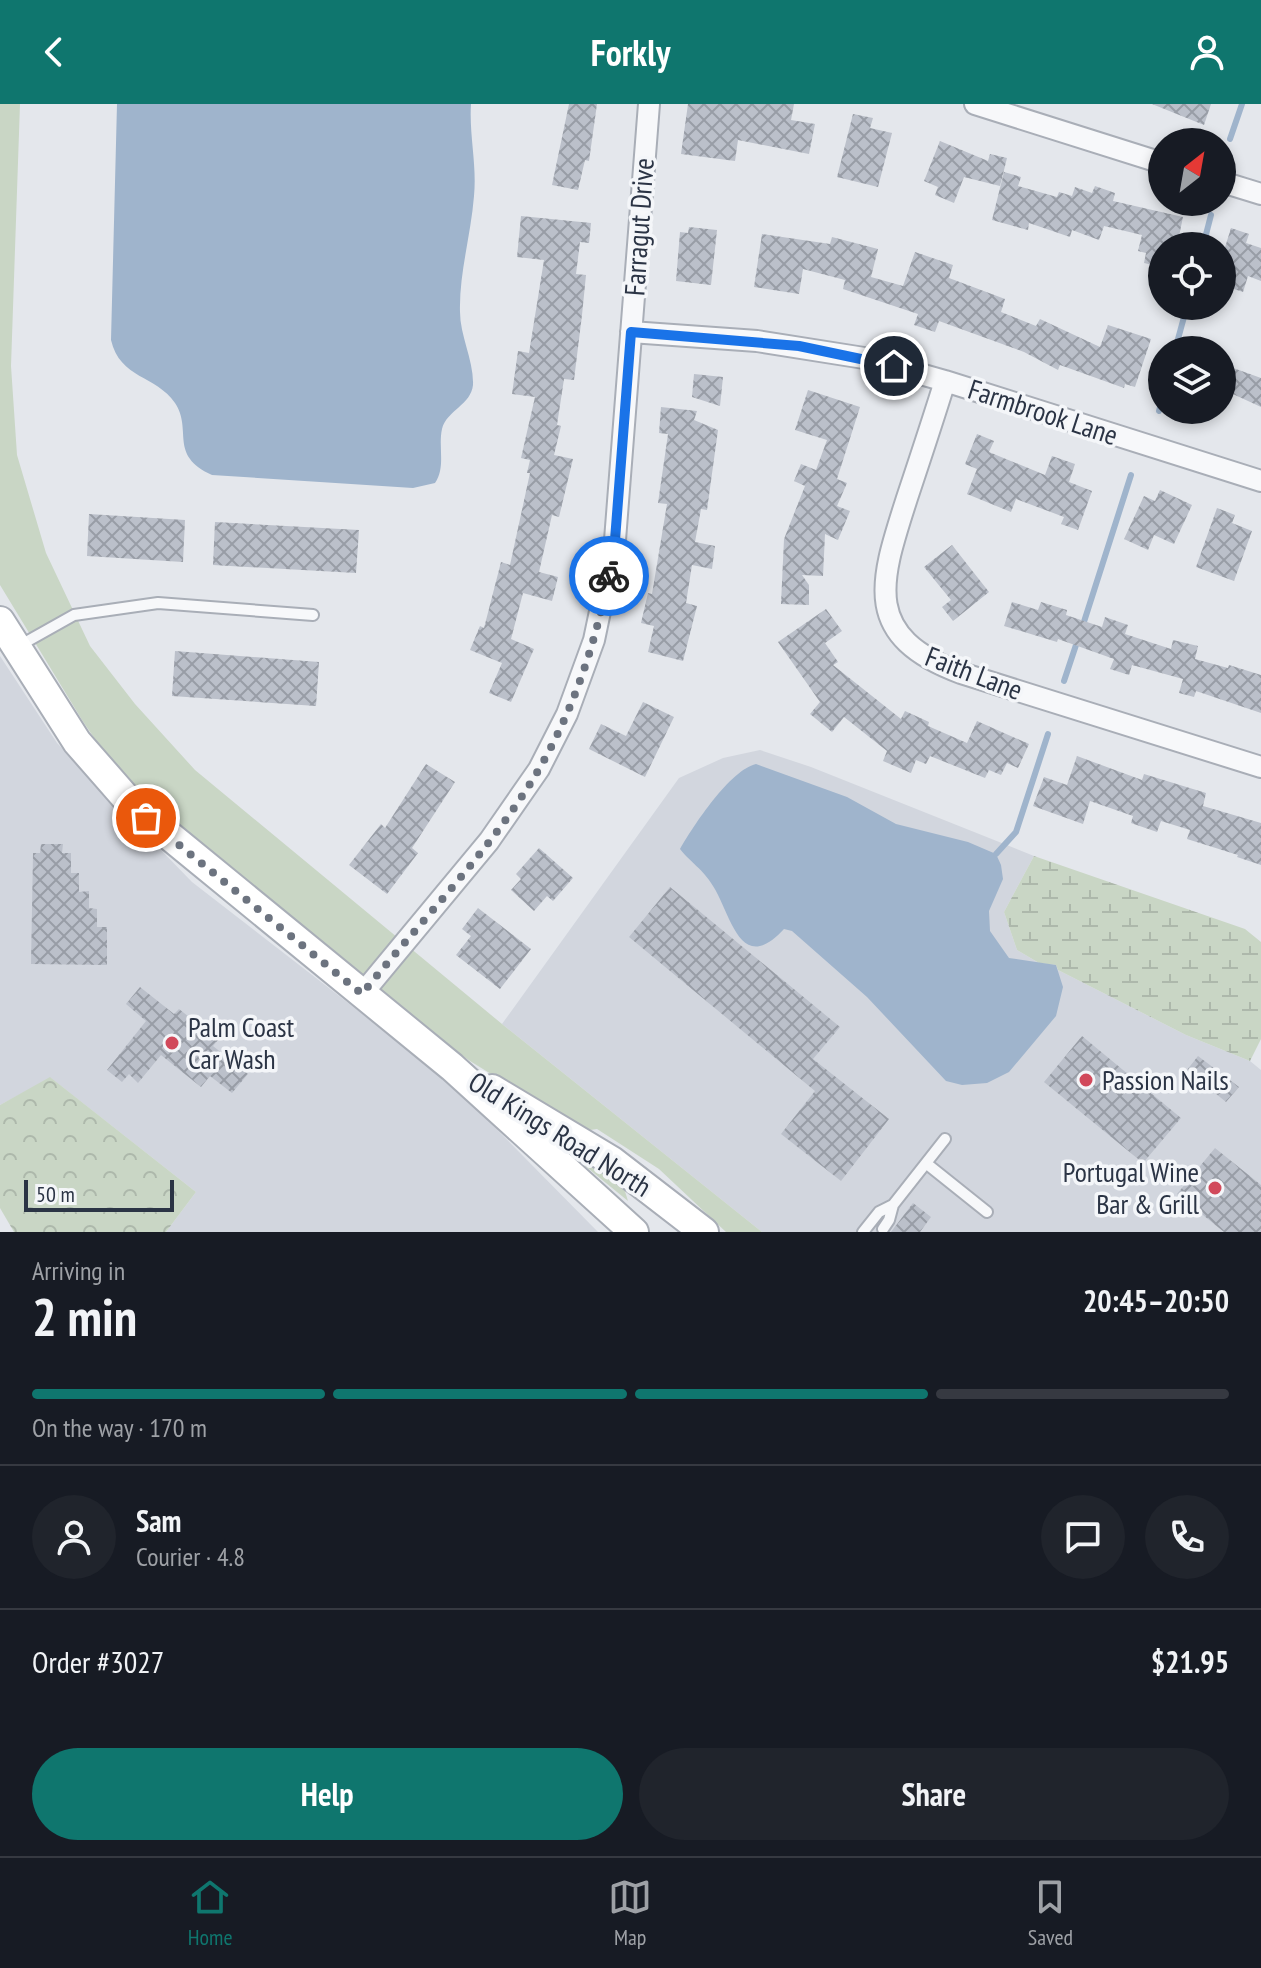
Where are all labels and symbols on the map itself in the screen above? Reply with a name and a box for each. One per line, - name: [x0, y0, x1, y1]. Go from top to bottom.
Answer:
- north arrow: [1148, 128, 1236, 216]
- street label: Farragut Drive: [615, 157, 662, 297]
- pin: [860, 332, 928, 400]
- street label: Farmbrook Lane: [964, 370, 1123, 453]
- courier: [569, 536, 649, 616]
- street label: Faith Lane: [920, 637, 1028, 708]
- pin: [112, 784, 180, 852]
- place label: Palm Coast Car Wash: [188, 1008, 295, 1077]
- marker: Palm Coast Car Wash: [163, 1034, 181, 1052]
- place label: Passion Nails: [1102, 1061, 1229, 1098]
- street label: Old Kings Road North: [462, 1063, 659, 1205]
- marker: Passion Nails: [1077, 1071, 1095, 1089]
- place label: Portugal Wine Bar & Grill: [1063, 1153, 1199, 1222]
- scale bar: [24, 1176, 174, 1212]
- marker: Portugal Wine Bar & Grill: [1206, 1179, 1224, 1197]

